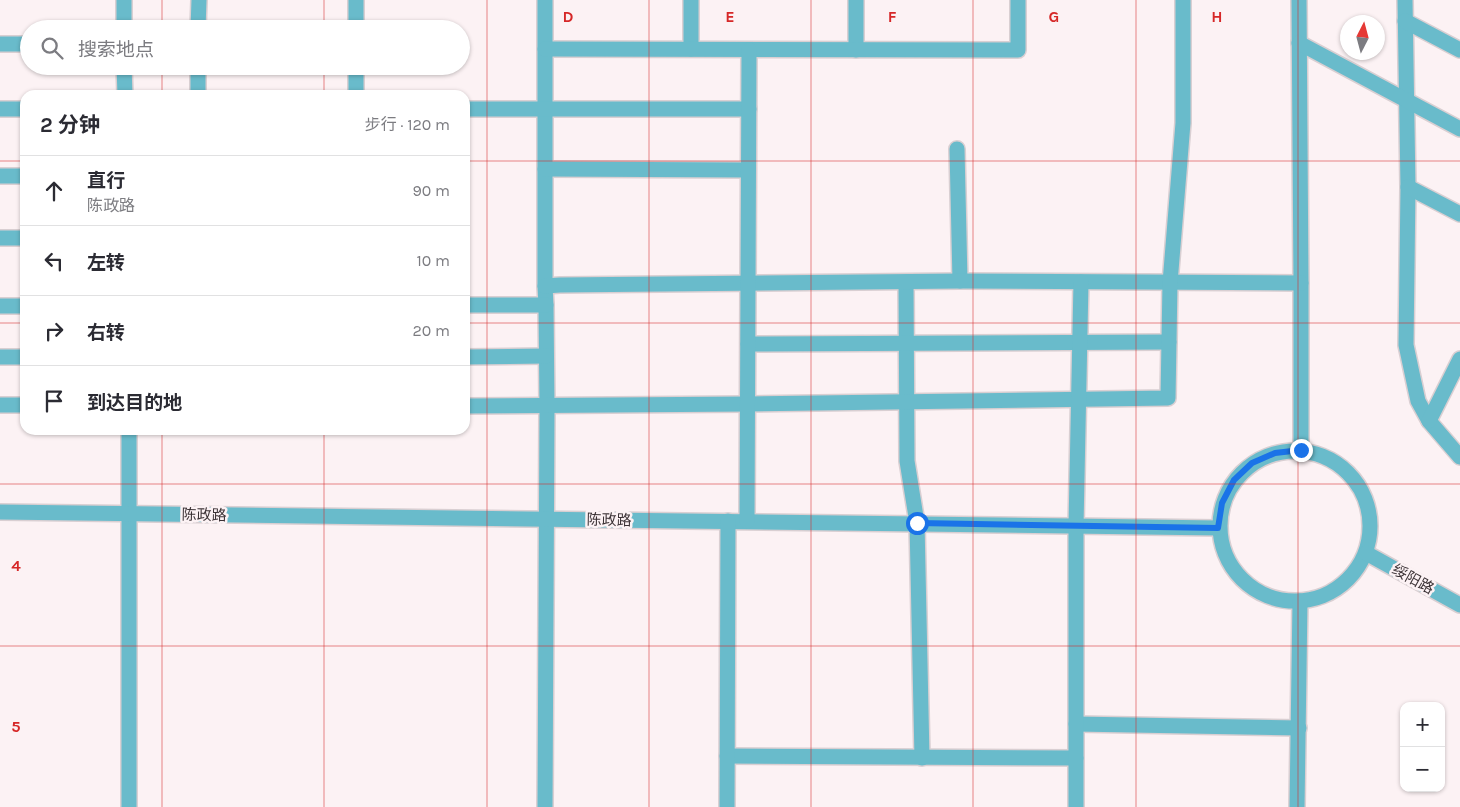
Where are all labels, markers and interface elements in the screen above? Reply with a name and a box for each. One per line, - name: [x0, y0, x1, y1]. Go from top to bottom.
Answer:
- text: D: [563, 7, 574, 26]
- text: E: [725, 7, 735, 26]
- text: F: [888, 7, 897, 26]
- text: G: [1049, 7, 1059, 26]
- text: H: [1211, 7, 1223, 26]
- north arrow: [1340, 15, 1385, 60]
- search box: [20, 20, 470, 75]
- icon: search: [38, 34, 66, 62]
- text: 搜索地点: [78, 39, 154, 61]
- text: 2 分钟: [40, 113, 100, 137]
- text: 步行 · 120 m: [365, 115, 450, 134]
- text: 直行: [87, 170, 125, 192]
- icon: ahead: [40, 177, 68, 205]
- text: 90 m: [412, 181, 450, 200]
- text: 陈政路: [87, 196, 135, 215]
- icon: left: [40, 247, 68, 275]
- text: 10 m: [416, 251, 450, 270]
- text: 左转: [87, 252, 125, 274]
- icon: right: [40, 317, 68, 345]
- text: 20 m: [412, 321, 450, 340]
- text: 右转: [87, 322, 125, 344]
- icon: arrive: [40, 387, 68, 415]
- text: 到达目的地: [87, 392, 182, 414]
- route end: [1290, 439, 1313, 462]
- street label: 陈政路: [181, 506, 227, 524]
- street label: 陈政路: [586, 511, 632, 529]
- route start: [906, 512, 929, 535]
- text: 4: [11, 556, 21, 575]
- street label: 绥阳路: [1389, 560, 1437, 598]
- map controls: [1400, 702, 1445, 792]
- button: +: [1400, 702, 1445, 747]
- text: 5: [11, 717, 21, 736]
- button: −: [1400, 747, 1445, 792]

